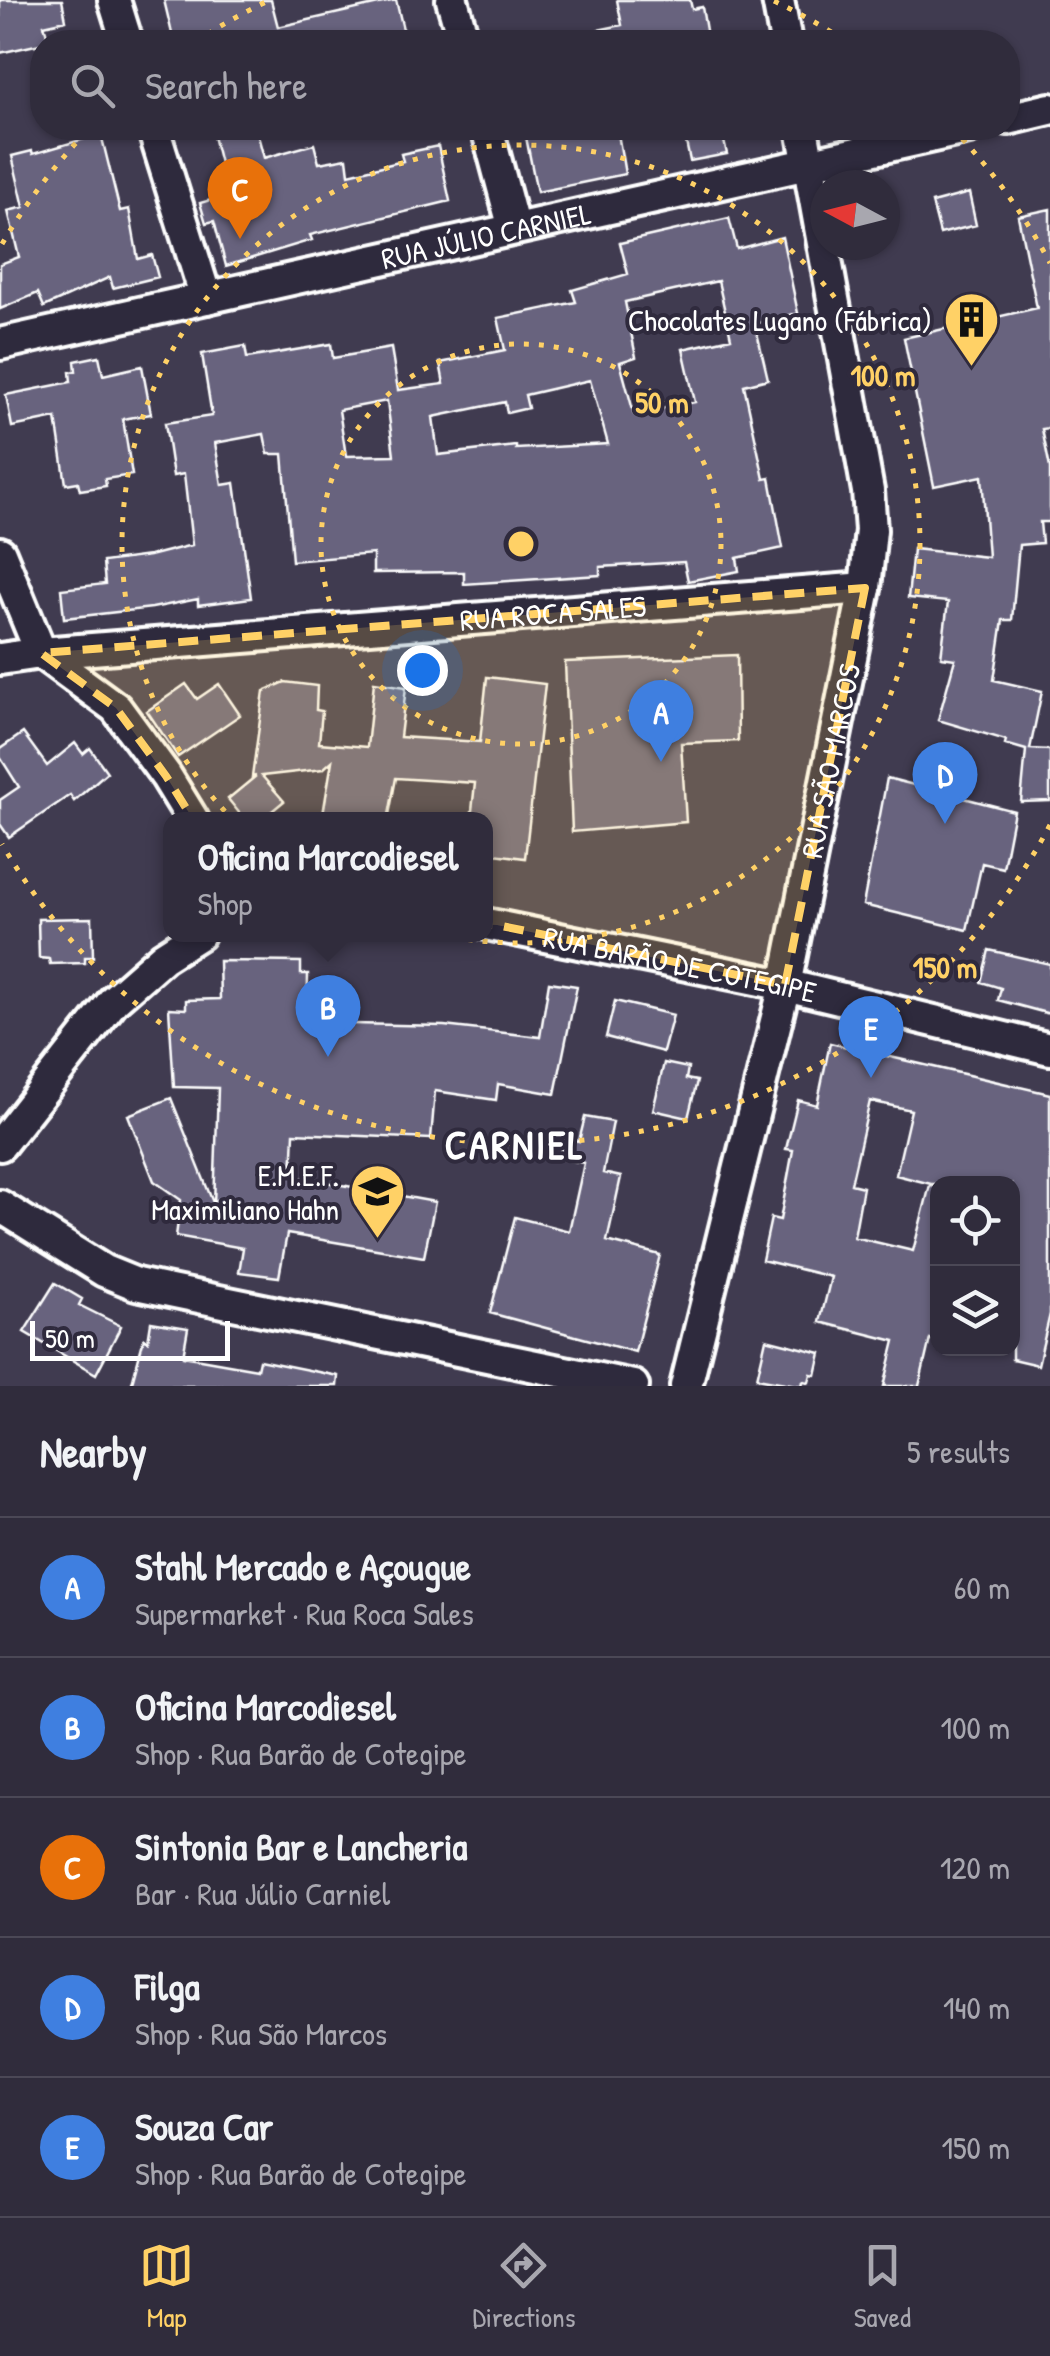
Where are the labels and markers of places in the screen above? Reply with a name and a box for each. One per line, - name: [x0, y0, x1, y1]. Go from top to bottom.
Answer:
- pin: C: [208, 156, 272, 239]
- building icon: Chocolates Lugano (Fábrica): [941, 290, 1001, 369]
- place label: Chocolates Lugano (Fábrica): [628, 300, 932, 340]
- centre of rings: [503, 526, 539, 562]
- pin: A: [628, 680, 694, 762]
- pin: D: [912, 742, 978, 824]
- pin: B: [296, 974, 360, 1057]
- pin: E: [838, 996, 904, 1078]
- place label: E.M.E.F. Maximiliano Hahn: [151, 1155, 339, 1229]
- school or university icon: E.M.E.F. Maximiliano Hahn: [348, 1162, 408, 1241]

